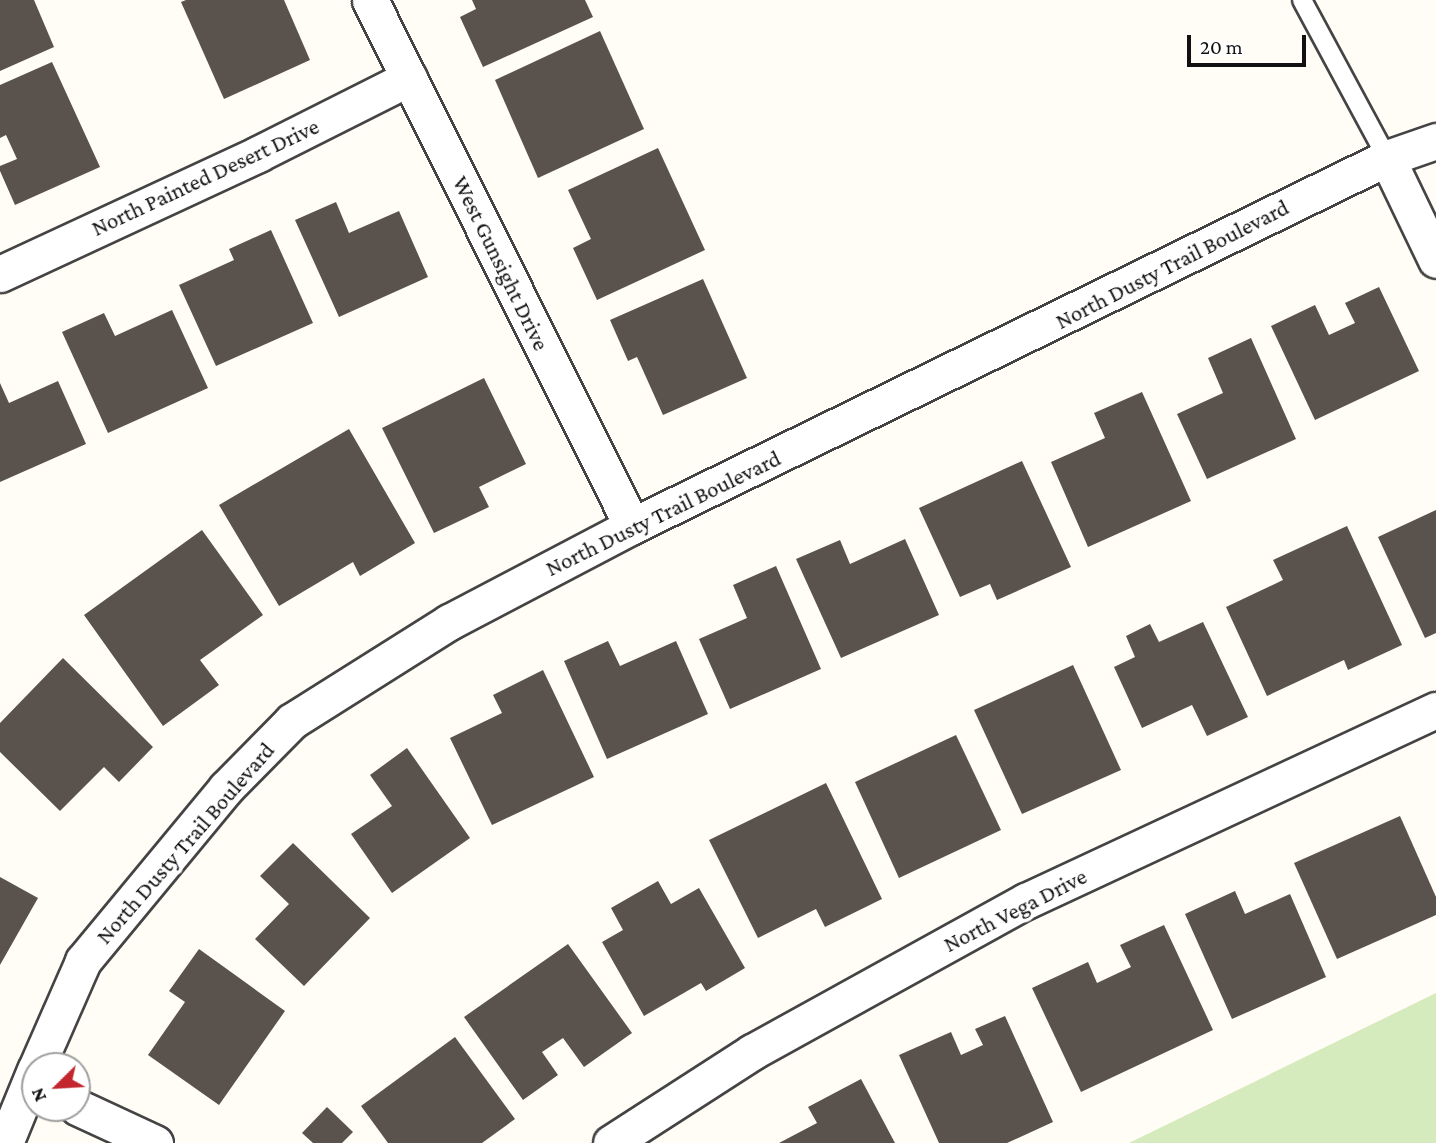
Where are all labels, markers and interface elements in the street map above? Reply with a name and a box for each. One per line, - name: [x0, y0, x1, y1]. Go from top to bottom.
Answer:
- scale bar: [1191, 21, 1310, 65]
- text: 20 m: [1200, 35, 1243, 59]
- street label: North Painted Desert Drive: [87, 112, 323, 242]
- street label: West Gunsight Drive: [447, 171, 555, 355]
- street label: North Dusty Trail Boulevard: [1051, 193, 1293, 335]
- street label: North Dusty Trail Boulevard: [541, 444, 785, 582]
- street label: North Dusty Trail Boulevard: [90, 737, 280, 949]
- street label: North Vega Drive: [939, 862, 1091, 958]
- north arrow: [21, 1052, 91, 1122]
- text: N: [26, 1085, 50, 1105]

